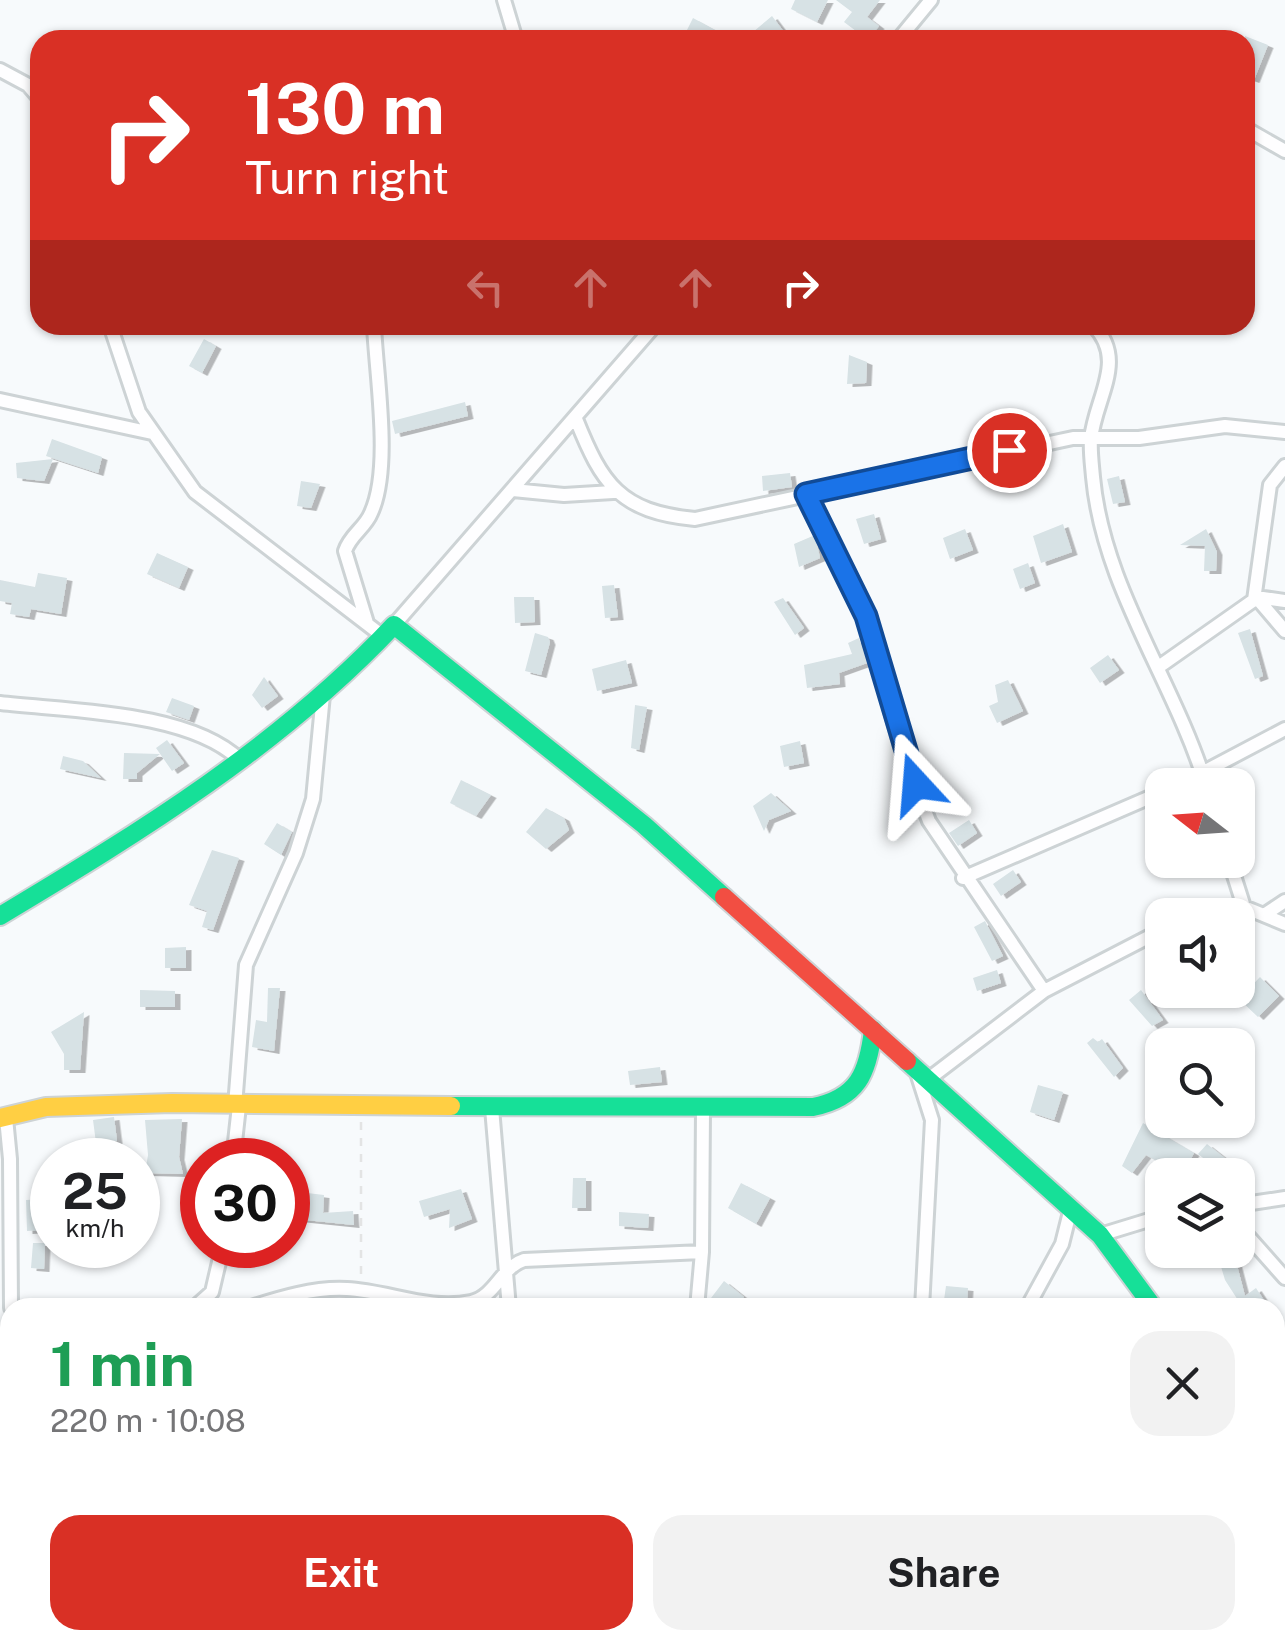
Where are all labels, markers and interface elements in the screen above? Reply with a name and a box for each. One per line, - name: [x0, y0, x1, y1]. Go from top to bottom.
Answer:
- text: 130 m: [245, 67, 445, 150]
- icon: right: [80, 70, 210, 200]
- text: Turn right: [245, 151, 449, 204]
- icon: left: [458, 260, 513, 315]
- icon: ahead: [563, 260, 618, 315]
- icon: ahead: [668, 260, 723, 315]
- icon: right: [773, 260, 828, 315]
- pin: [967, 408, 1052, 493]
- icon: arrive: [982, 423, 1037, 478]
- position arrow: [864, 732, 968, 836]
- north arrow: [1145, 768, 1255, 878]
- map controls: [1145, 768, 1255, 1268]
- button: sound: [1145, 898, 1255, 1008]
- button: search: [1145, 1028, 1255, 1138]
- speed limit sign: 30: [180, 1138, 310, 1268]
- button: layers: [1145, 1158, 1255, 1268]
- text: 25: [62, 1161, 128, 1220]
- text: km/h: [66, 1213, 124, 1243]
- text: 1 min: [50, 1329, 195, 1400]
- button: close: [1130, 1331, 1235, 1436]
- text: 220 m · 10:08: [50, 1402, 246, 1439]
- button: Exit: [50, 1515, 633, 1630]
- button: Share: [653, 1515, 1235, 1630]

